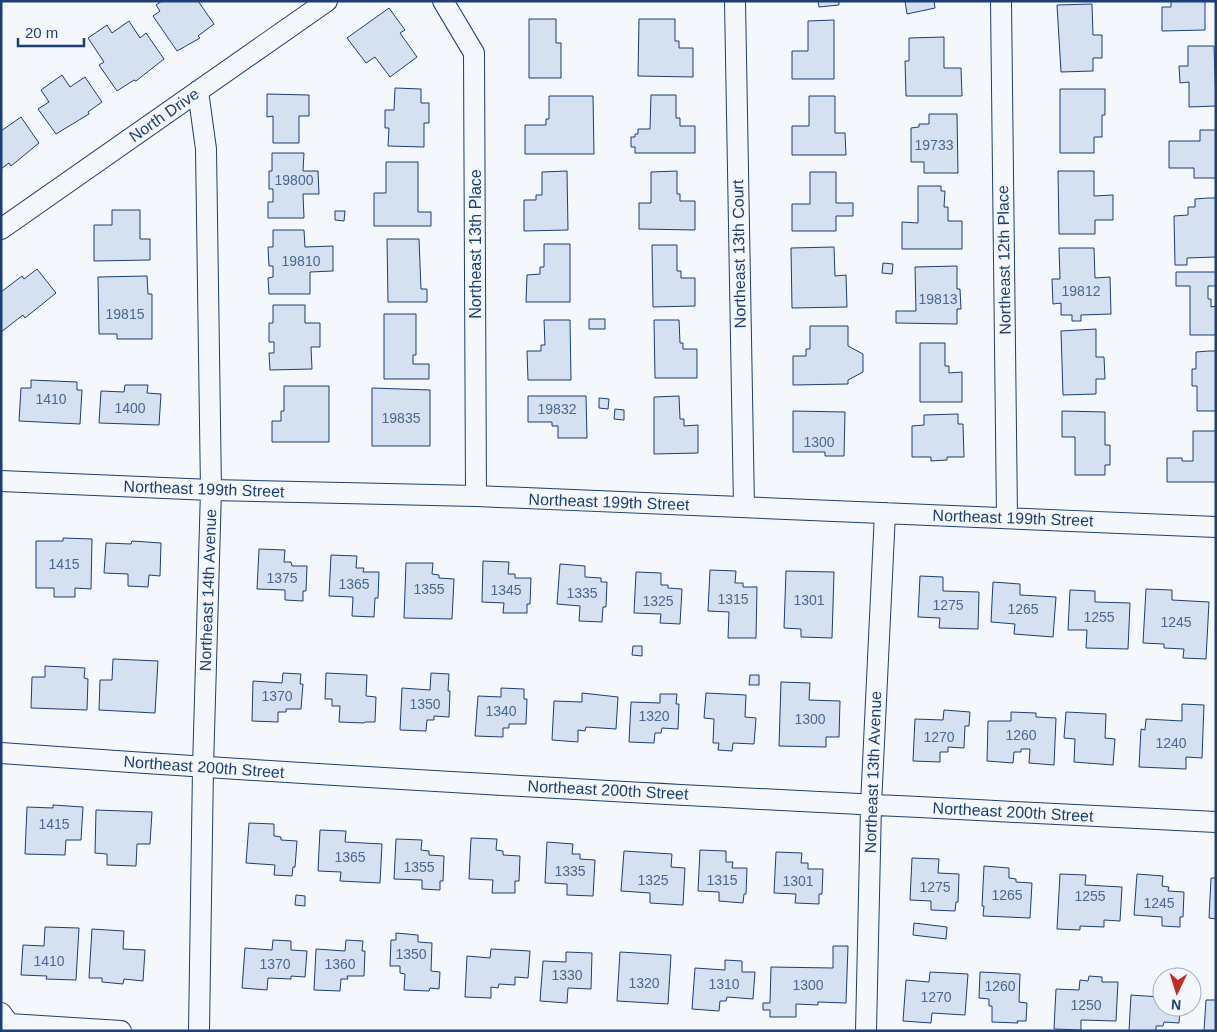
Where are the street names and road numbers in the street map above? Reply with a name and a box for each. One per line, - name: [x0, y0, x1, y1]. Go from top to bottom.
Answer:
- street label: North Drive: [126, 85, 202, 145]
- street label: Northeast 13th Place: [467, 169, 484, 319]
- street label: Northeast 13th Court: [729, 179, 749, 328]
- street label: Northeast 12th Place: [994, 185, 1014, 335]
- street label: Northeast 199th Street: [123, 478, 285, 500]
- street label: Northeast 199th Street: [528, 491, 690, 513]
- street label: Northeast 199th Street: [932, 507, 1094, 529]
- street label: Northeast 14th Avenue: [197, 508, 219, 671]
- street label: Northeast 13th Avenue: [862, 690, 884, 853]
- street label: Northeast 200th Street: [123, 753, 285, 781]
- street label: Northeast 200th Street: [527, 777, 689, 803]
- street label: Northeast 200th Street: [932, 799, 1094, 825]

